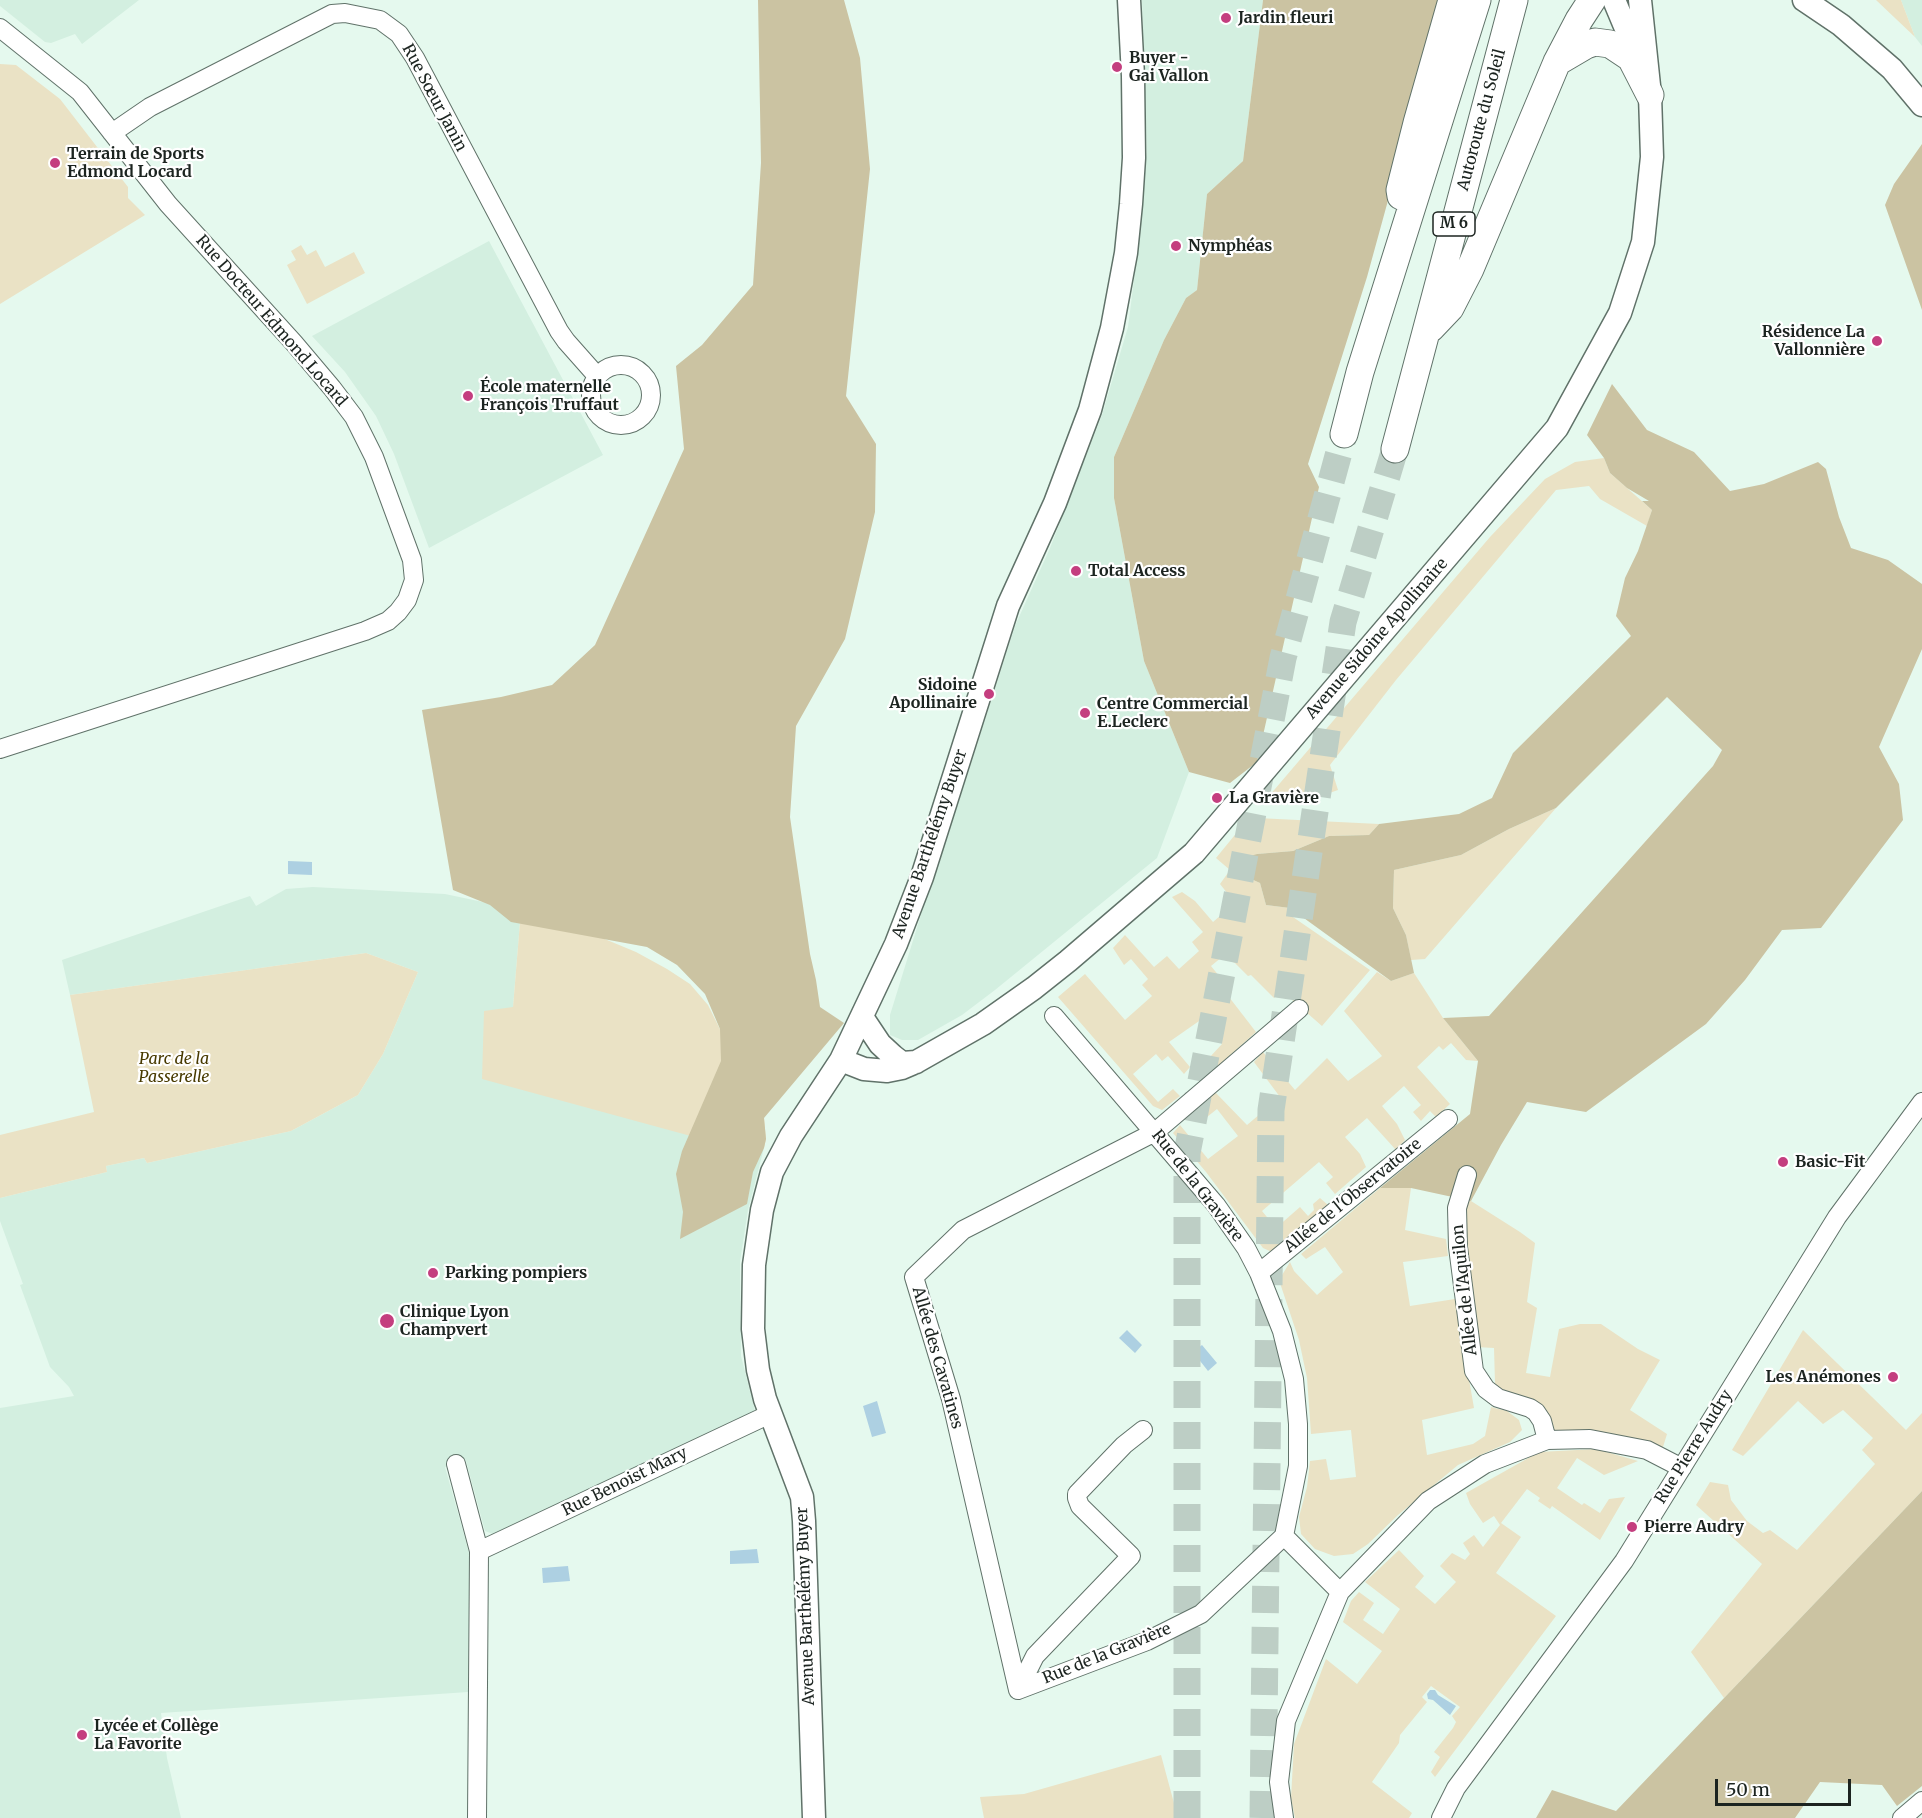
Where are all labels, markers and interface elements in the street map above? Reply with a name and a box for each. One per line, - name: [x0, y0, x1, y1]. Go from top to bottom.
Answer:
- place label: Jardin fleuri: [1238, 8, 1334, 28]
- marker: Jardin fleuri: [1219, 11, 1233, 25]
- street label: Rue Sœur Janin: [398, 41, 470, 155]
- street label: Autoroute du Soleil: [1454, 47, 1510, 193]
- place label: Buyer - Gai Vallon: [1129, 48, 1209, 86]
- marker: Buyer - Gai Vallon: [1110, 60, 1124, 74]
- place label: Terrain de Sports Edmond Locard: [67, 144, 204, 182]
- marker: Terrain de Sports Edmond Locard: [48, 156, 62, 170]
- road number: M 6: [1433, 212, 1475, 236]
- street label: Rue Docteur Edmond Locard: [191, 231, 351, 411]
- place label: Nymphéas: [1188, 236, 1272, 256]
- marker: Nymphéas: [1169, 239, 1183, 253]
- place label: Résidence La Vallonnière: [1762, 322, 1865, 360]
- marker: Résidence La Vallonnière: [1870, 334, 1884, 348]
- place label: École maternelle François Truffaut: [480, 377, 619, 415]
- marker: École maternelle François Truffaut: [461, 389, 475, 403]
- street label: Avenue Sidoine Apollinaire: [1302, 555, 1452, 723]
- place label: Total Access: [1088, 561, 1186, 581]
- marker: Total Access: [1069, 564, 1083, 578]
- place label: Sidoine Apollinaire: [889, 675, 977, 713]
- marker: Sidoine Apollinaire: [982, 687, 996, 701]
- place label: Centre Commercial E.Leclerc: [1097, 694, 1248, 732]
- marker: Centre Commercial E.Leclerc: [1078, 706, 1092, 720]
- street label: Avenue Barthélémy Buyer: [889, 747, 971, 941]
- place label: La Gravière: [1229, 788, 1319, 808]
- marker: La Gravière: [1210, 791, 1224, 805]
- park label: Parc de la Passerelle: [138, 1049, 210, 1087]
- street label: Rue de la Gravière: [1147, 1126, 1247, 1246]
- street label: Allée de l'Observatoire: [1281, 1135, 1425, 1257]
- place label: Basic-Fit: [1795, 1152, 1865, 1172]
- marker: Basic-Fit: [1776, 1155, 1790, 1169]
- street label: Allée de l'Aquilon: [1449, 1224, 1481, 1356]
- place label: Parking pompiers: [445, 1263, 587, 1283]
- marker: Parking pompiers: [426, 1266, 440, 1280]
- street label: Allée des Cavatines: [908, 1285, 966, 1431]
- place label: Clinique Lyon Champvert: [400, 1302, 509, 1340]
- marker: Clinique Lyon Champvert: [378, 1312, 396, 1330]
- place label: Les Anémones: [1765, 1367, 1881, 1387]
- marker: Les Anémones: [1886, 1370, 1900, 1384]
- street label: Rue Pierre Audry: [1651, 1387, 1737, 1507]
- street label: Rue Benoist Mary: [559, 1443, 691, 1521]
- street label: Avenue Barthélémy Buyer: [793, 1506, 819, 1706]
- place label: Pierre Audry: [1644, 1517, 1744, 1537]
- marker: Pierre Audry: [1625, 1520, 1639, 1534]
- street label: Rue de la Gravière: [1040, 1619, 1174, 1689]
- place label: Lycée et Collège La Favorite: [94, 1716, 218, 1754]
- marker: Lycée et Collège La Favorite: [75, 1728, 89, 1742]
- scale bar: [1718, 1767, 1854, 1805]
- text: 50 m: [1726, 1778, 1770, 1801]

